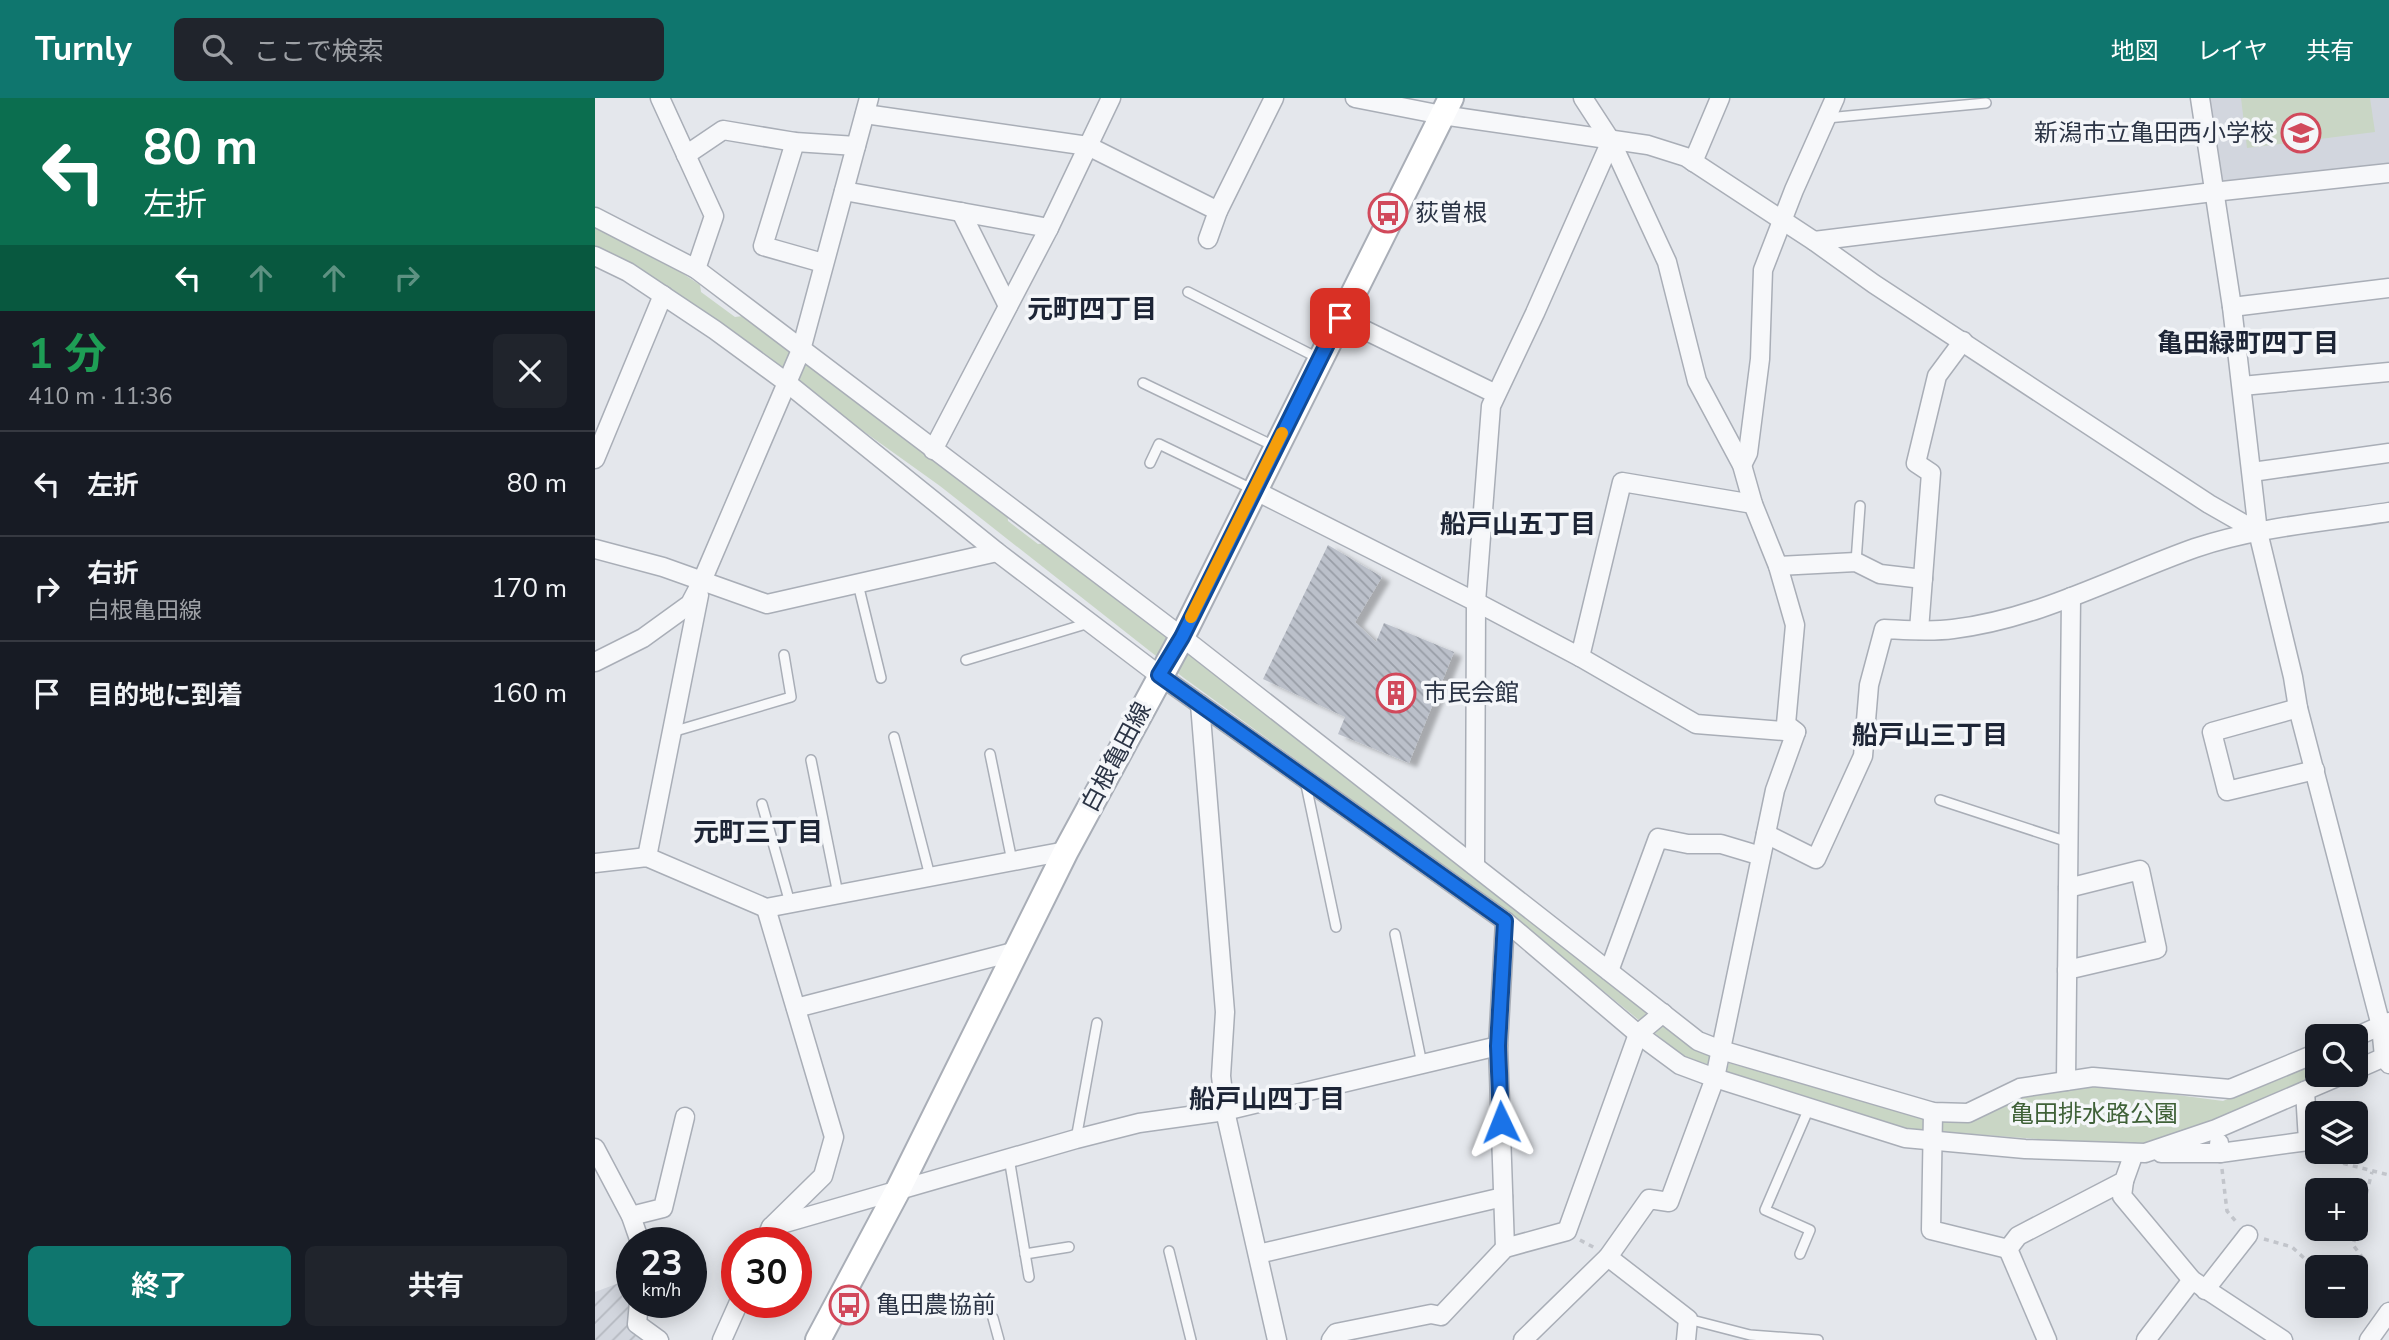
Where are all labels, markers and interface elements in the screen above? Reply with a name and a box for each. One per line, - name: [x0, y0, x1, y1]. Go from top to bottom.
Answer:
- search box: [174, 18, 664, 81]
- text: Turnly: [35, 27, 132, 72]
- icon: search: [198, 30, 236, 68]
- text: ここで検索: [254, 34, 384, 69]
- text: 地図: [2111, 35, 2159, 67]
- text: レイヤ: [2197, 35, 2268, 67]
- text: 共有: [2306, 35, 2354, 67]
- school or university icon: 新潟市立亀田西小学校: [2280, 112, 2322, 154]
- text: 80 m: [143, 114, 258, 181]
- place label: 新潟市立亀田西小学校: [2034, 117, 2274, 149]
- icon: left: [28, 126, 119, 217]
- text: 左折: [143, 183, 207, 226]
- bus stop icon: 荻曽根: [1367, 192, 1409, 234]
- place label: 荻曽根: [1415, 197, 1487, 229]
- icon: left: [169, 259, 207, 297]
- icon: ahead: [242, 259, 280, 297]
- icon: ahead: [315, 259, 353, 297]
- icon: right: [388, 259, 426, 297]
- pin: [1310, 288, 1370, 348]
- district label: 元町四丁目: [1027, 292, 1157, 327]
- icon: arrive: [1321, 299, 1359, 337]
- text: 1 分: [28, 326, 107, 383]
- district label: 亀田緑町四丁目: [2157, 326, 2339, 361]
- button: close: [493, 334, 567, 408]
- text: 410 m · 11:36: [28, 381, 173, 412]
- icon: left: [28, 465, 66, 503]
- text: 80 m: [507, 466, 567, 501]
- text: 左折: [87, 468, 139, 503]
- district label: 船戸山五丁目: [1440, 507, 1596, 542]
- text: 右折: [87, 556, 139, 591]
- icon: right: [28, 570, 66, 608]
- text: 170 m: [491, 571, 567, 606]
- text: 白根亀田線: [87, 595, 202, 626]
- building icon: 市民会館: [1375, 672, 1417, 714]
- icon: arrive: [28, 675, 66, 713]
- text: 160 m: [491, 676, 567, 711]
- place label: 市民会館: [1423, 677, 1519, 709]
- text: 目的地に到着: [87, 678, 243, 713]
- street label: 白根亀田線: [1074, 697, 1158, 817]
- district label: 船戸山三丁目: [1852, 718, 2008, 753]
- district label: 元町三丁目: [693, 815, 823, 850]
- map controls: [2305, 1024, 2368, 1318]
- button: search: [2305, 1024, 2368, 1087]
- district label: 船戸山四丁目: [1189, 1082, 1345, 1117]
- position arrow: [1464, 1085, 1538, 1159]
- park label: 亀田排水路公園: [2010, 1098, 2178, 1130]
- button: layers: [2305, 1101, 2368, 1164]
- button: +: [2305, 1178, 2368, 1241]
- speed limit sign: 30: [721, 1227, 812, 1318]
- text: 23: [640, 1240, 683, 1287]
- button: 終了: [28, 1246, 291, 1326]
- button: 共有: [305, 1246, 567, 1326]
- button: −: [2305, 1255, 2368, 1318]
- text: km/h: [642, 1278, 681, 1302]
- bus stop icon: 亀田農協前: [828, 1284, 870, 1326]
- place label: 亀田農協前: [876, 1289, 996, 1321]

